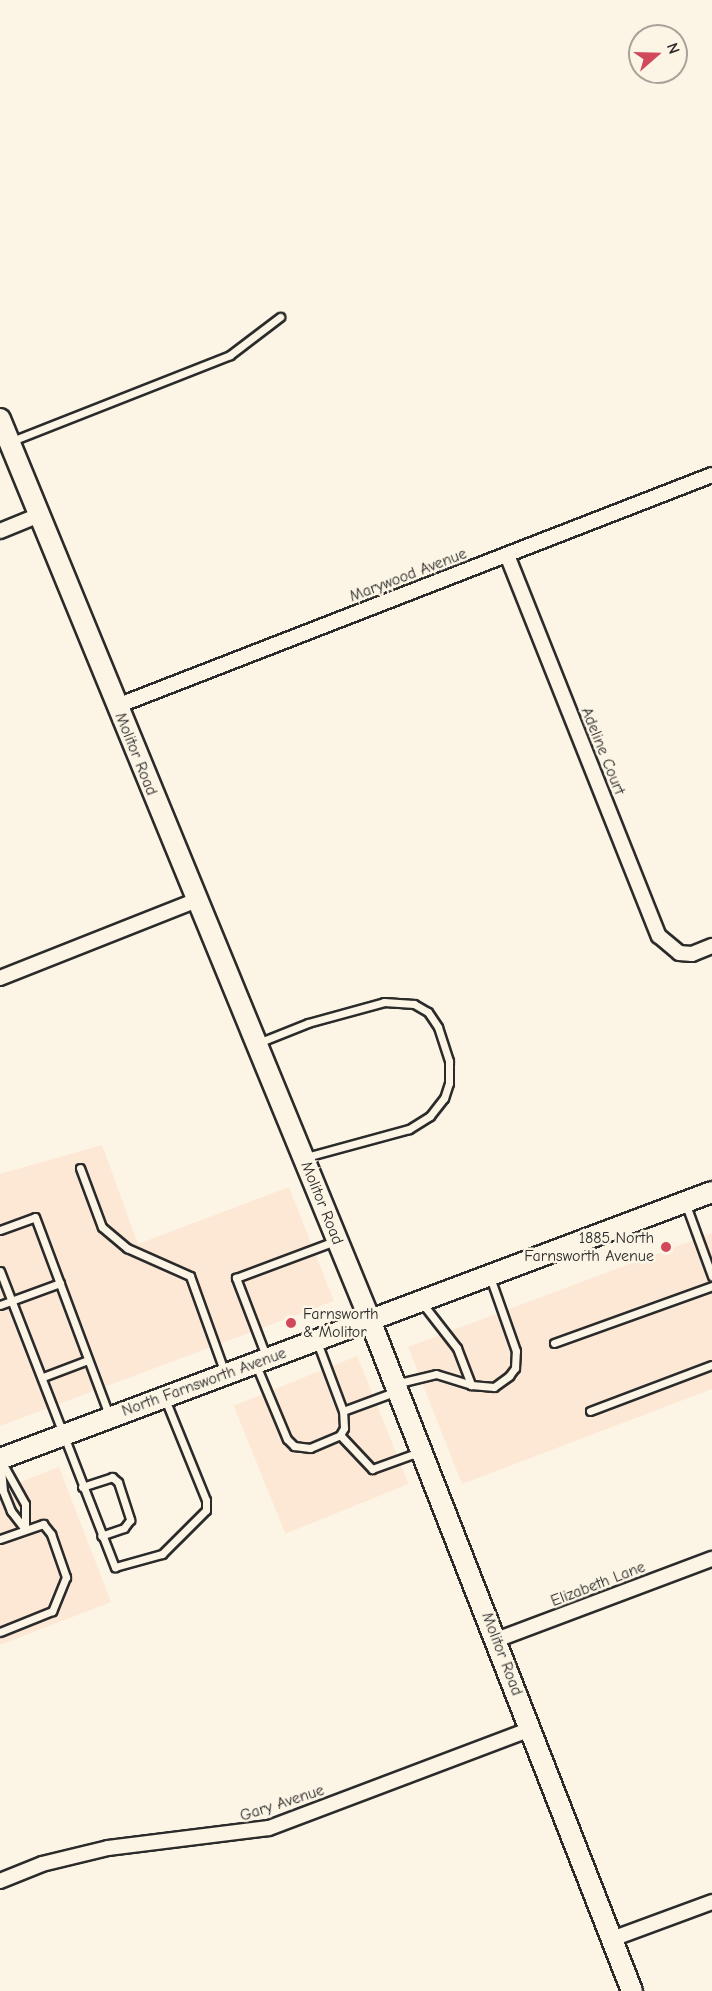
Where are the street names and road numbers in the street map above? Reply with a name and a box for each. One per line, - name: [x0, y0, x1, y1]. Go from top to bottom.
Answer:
- street label: Marywood Avenue: [347, 544, 469, 606]
- street label: Adeline Court: [577, 705, 629, 797]
- street label: Molitor Road: [111, 710, 161, 798]
- street label: Molitor Road: [297, 1159, 347, 1247]
- street label: North Farnsworth Avenue: [119, 1343, 289, 1421]
- street label: Elizabeth Lane: [548, 1557, 648, 1611]
- street label: Molitor Road: [477, 1610, 527, 1698]
- street label: Gary Avenue: [238, 1780, 326, 1826]

